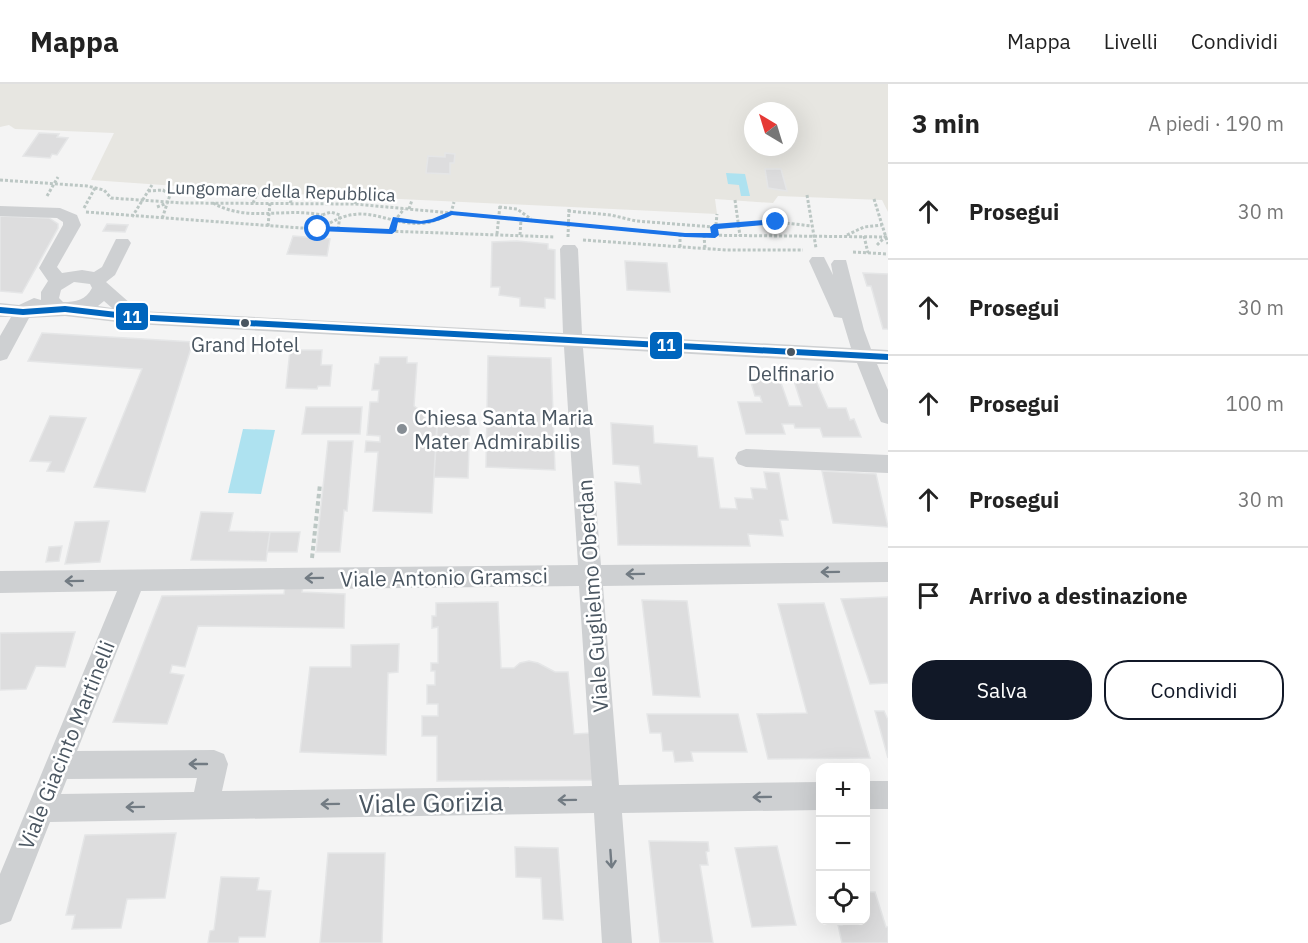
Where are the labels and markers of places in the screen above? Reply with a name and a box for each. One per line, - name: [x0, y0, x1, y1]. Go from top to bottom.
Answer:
- marker: Grand Hotel: [239, 317, 251, 329]
- place label: Grand Hotel: [191, 331, 299, 358]
- marker: Delfinario: [785, 346, 797, 358]
- place label: Delfinario: [748, 360, 834, 387]
- place label: Chiesa Santa Maria Mater Admirabilis: [414, 403, 593, 455]
- marker: Chiesa Santa Maria Mater Admirabilis: [395, 422, 409, 436]

